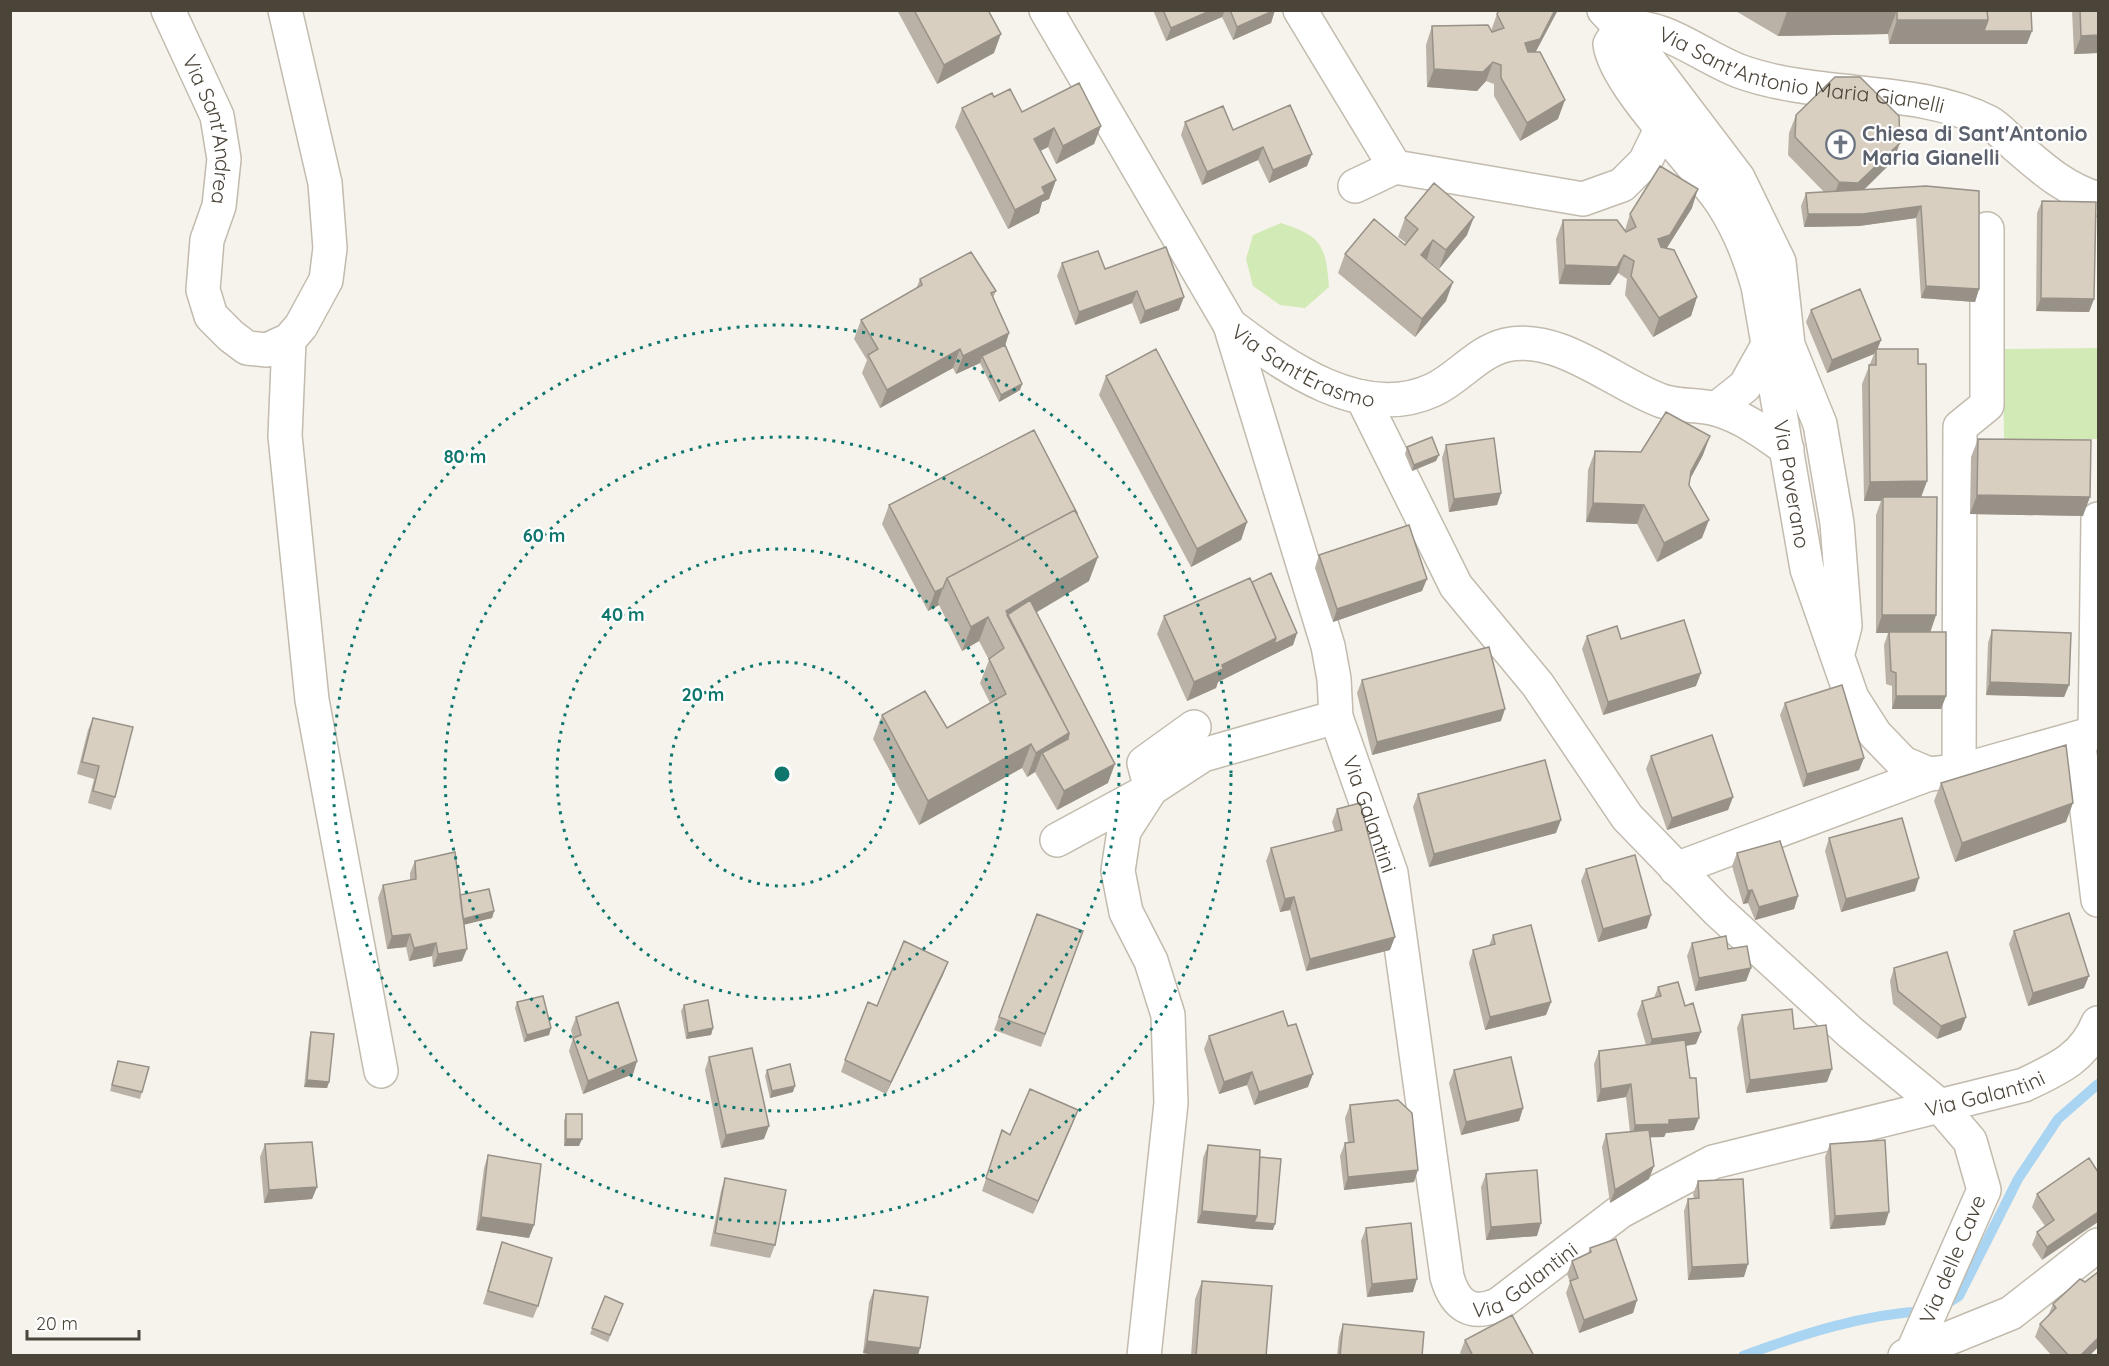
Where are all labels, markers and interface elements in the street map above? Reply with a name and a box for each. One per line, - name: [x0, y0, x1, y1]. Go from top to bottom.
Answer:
- street label: Via Sant'Antonio Maria Gianelli: [1655, 20, 1947, 118]
- street label: Via Sant'Andrea: [177, 50, 237, 206]
- place label: Chiesa di Sant'Antonio Maria Gianelli: [1862, 120, 2088, 170]
- church icon: Chiesa di Sant'Antonio Maria Gianelli: [1825, 129, 1857, 161]
- street label: Via Sant'Erasmo: [1227, 318, 1377, 412]
- street label: Via Paverano: [1768, 418, 1816, 550]
- text: 80 m: [444, 445, 486, 468]
- text: 60 m: [523, 524, 565, 547]
- text: 40 m: [601, 603, 645, 626]
- text: 20 m: [682, 683, 724, 706]
- street label: Via Galantini: [1338, 752, 1403, 876]
- centre of rings: [772, 764, 792, 784]
- street label: Via Galantini: [1922, 1064, 2049, 1122]
- street label: Via delle Cave: [1913, 1191, 1991, 1327]
- street label: Via Galantini: [1472, 1236, 1582, 1322]
- scale bar: [27, 1303, 140, 1341]
- text: 20 m: [36, 1312, 78, 1335]

